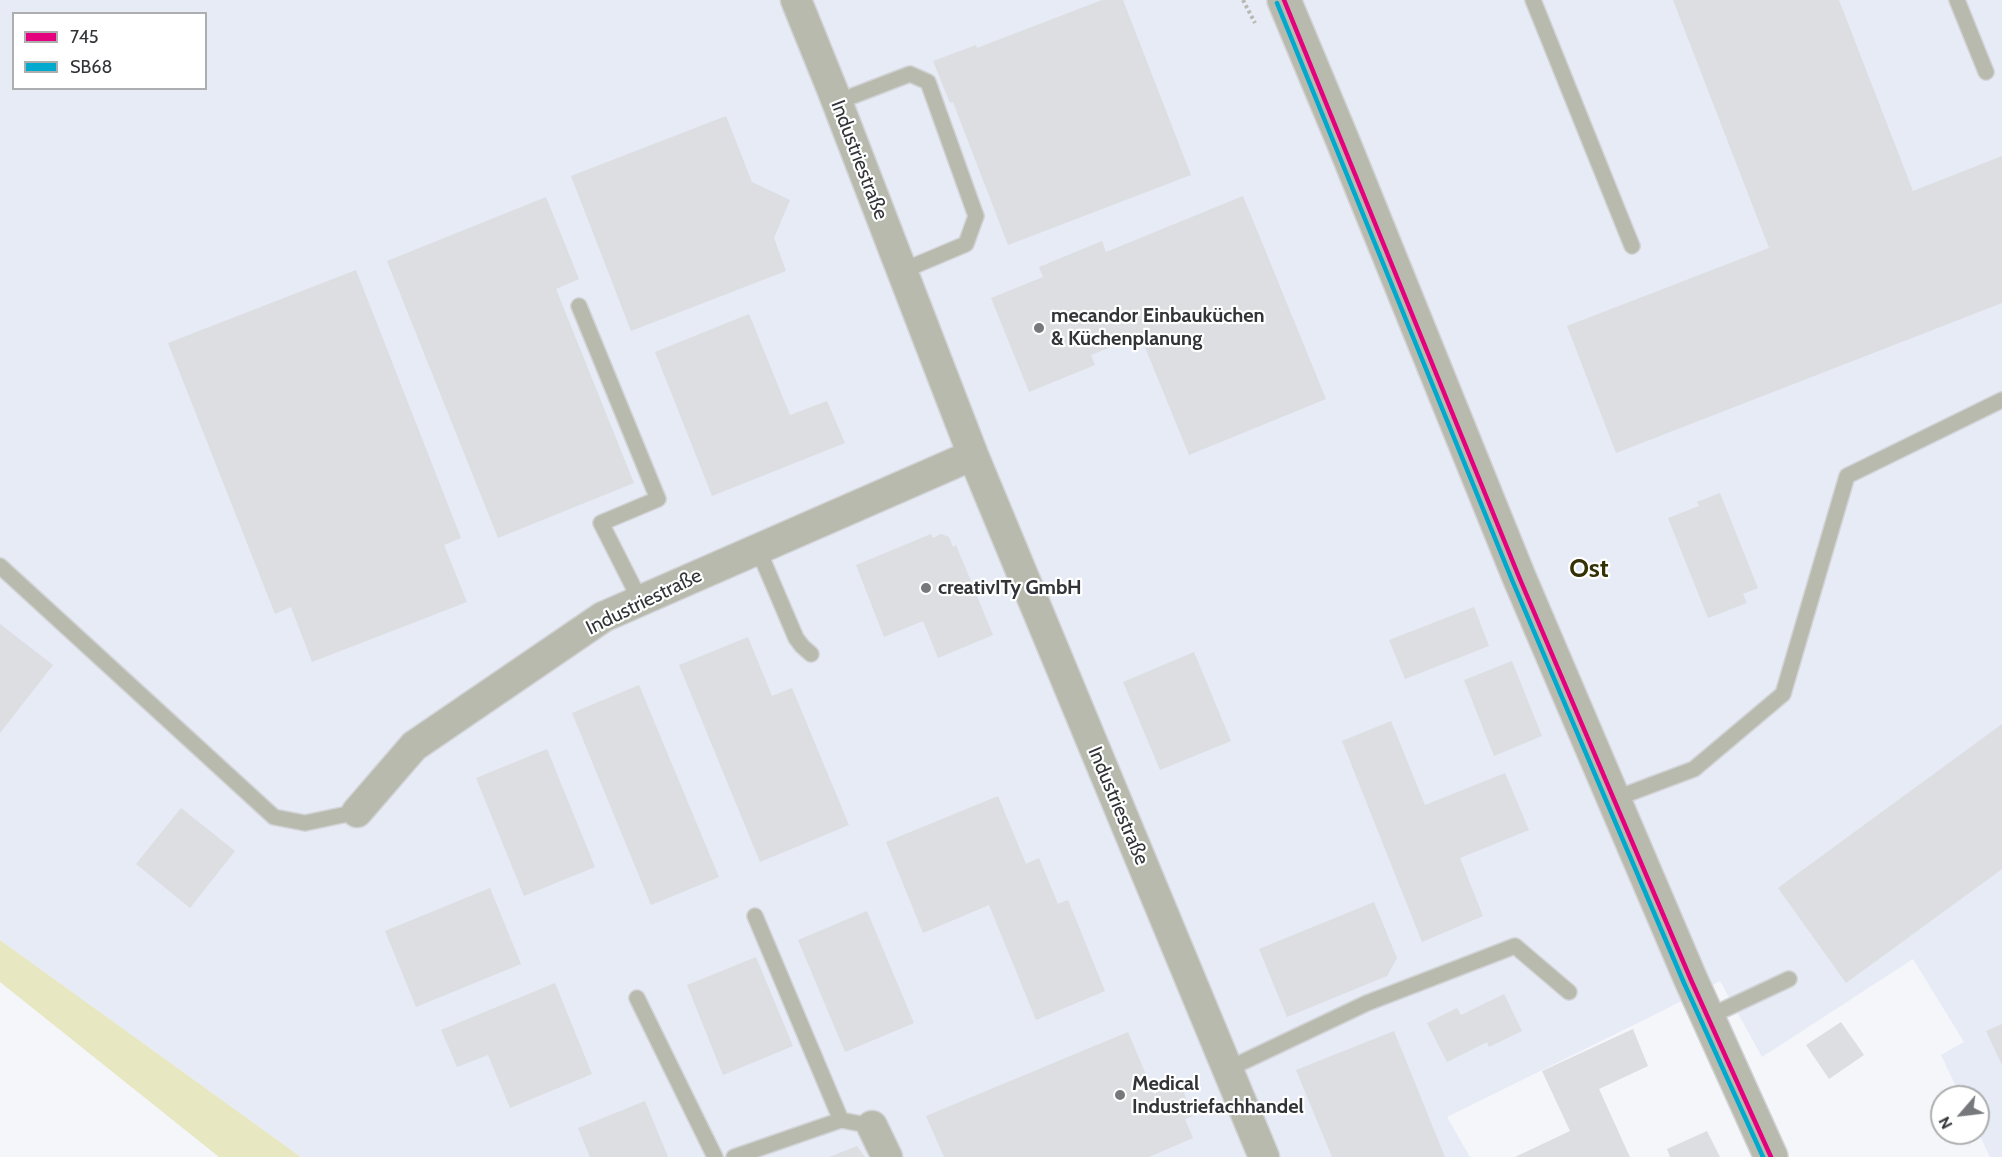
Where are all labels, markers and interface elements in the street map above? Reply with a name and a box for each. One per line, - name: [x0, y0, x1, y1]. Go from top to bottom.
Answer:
- legend: [12, 12, 207, 90]
- text: 745: [70, 26, 99, 48]
- text: SB68: [70, 56, 112, 78]
- street label: Industriestraße: [825, 97, 893, 223]
- place label: mecandor Einbauküchen & Küchenplanung: [1051, 304, 1265, 351]
- marker: mecandor Einbauküchen & Küchenplanung: [1032, 321, 1046, 335]
- district label: Ost: [1569, 553, 1609, 585]
- street label: Industriestraße: [582, 564, 706, 640]
- place label: creativITy GmbH: [938, 576, 1082, 600]
- marker: creativITy GmbH: [919, 581, 933, 595]
- street label: Industriestraße: [1082, 743, 1154, 869]
- place label: Medical Industriefachhandel: [1132, 1072, 1304, 1119]
- north arrow: [1930, 1085, 1990, 1145]
- marker: Medical Industriefachhandel: [1113, 1088, 1127, 1102]
- text: N: [1934, 1113, 1956, 1132]

